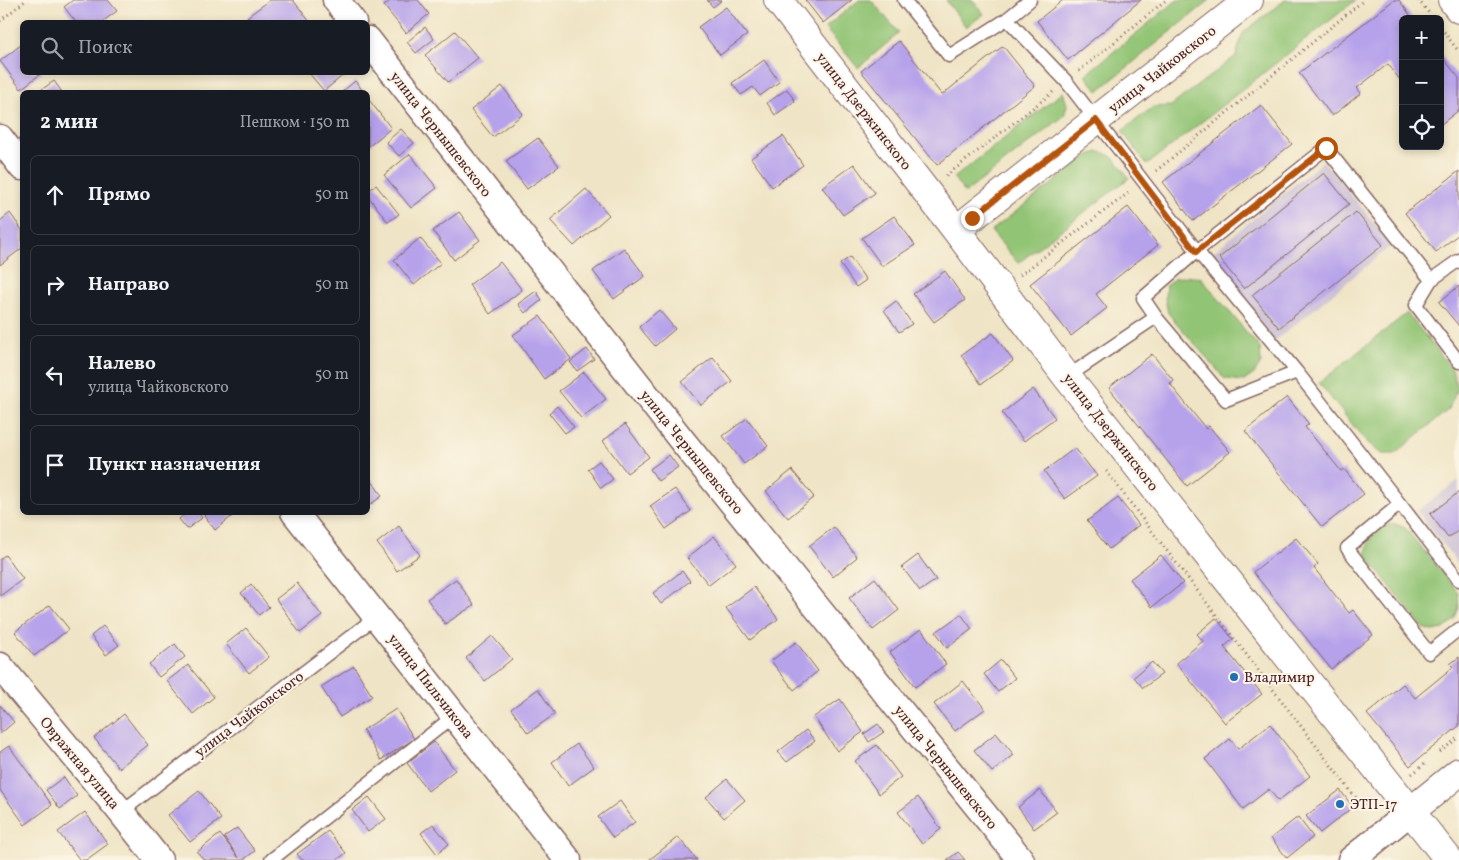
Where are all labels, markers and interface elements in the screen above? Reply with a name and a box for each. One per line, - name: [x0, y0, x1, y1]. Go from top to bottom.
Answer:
- map controls: [1399, 15, 1444, 150]
- button: +: [1399, 15, 1444, 60]
- search box: [20, 20, 370, 75]
- street label: улица Чайковского: [1104, 21, 1221, 119]
- icon: search: [38, 34, 66, 62]
- text: Поиск: [78, 35, 132, 61]
- street label: улица Дзержинского: [810, 48, 916, 175]
- button: −: [1399, 60, 1444, 105]
- street label: улица Чернышевского: [384, 68, 496, 202]
- button: locate: [1399, 105, 1444, 150]
- text: 2 мин: [40, 108, 98, 137]
- text: Пешком · 150 m: [240, 112, 350, 134]
- route start: [1315, 137, 1338, 160]
- icon: ahead: [41, 181, 69, 209]
- text: Прямо: [88, 182, 150, 208]
- text: 50 m: [315, 184, 349, 206]
- route end: [961, 207, 984, 230]
- icon: right: [41, 271, 69, 299]
- text: Направо: [88, 272, 170, 298]
- text: 50 m: [315, 274, 349, 296]
- text: Налево: [88, 351, 156, 377]
- icon: left: [41, 361, 69, 389]
- text: 50 m: [315, 364, 349, 386]
- street label: улица Дзержинского: [1057, 369, 1163, 496]
- text: улица Чайковского: [88, 377, 229, 399]
- street label: улица Чернышевского: [634, 386, 748, 520]
- icon: arrive: [41, 451, 69, 479]
- text: Пункт назначения: [88, 452, 261, 478]
- street label: улица Пильчикова: [382, 630, 478, 744]
- street label: улица Чайковского: [191, 667, 309, 763]
- place label: Владимир: [1244, 668, 1315, 689]
- marker: Владимир: [1228, 671, 1240, 683]
- street label: улица Чернышевского: [888, 701, 1002, 835]
- street label: Овражная улица: [34, 713, 124, 815]
- place label: ЭТП-17: [1350, 795, 1398, 816]
- marker: ЭТП-17: [1334, 798, 1346, 810]

